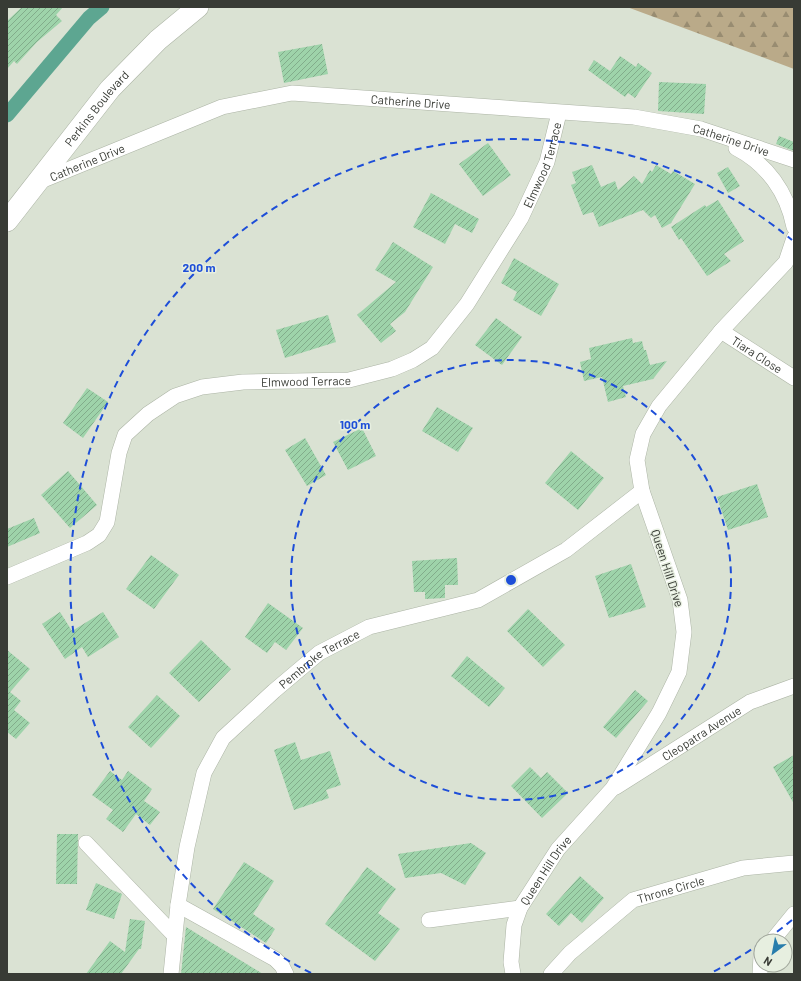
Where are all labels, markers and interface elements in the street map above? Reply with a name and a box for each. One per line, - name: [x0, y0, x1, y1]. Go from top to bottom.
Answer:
- street label: Perkins Boulevard: [61, 67, 131, 149]
- street label: Catherine Drive: [370, 92, 451, 111]
- street label: Elmwood Terrace: [520, 121, 564, 210]
- street label: Catherine Drive: [692, 121, 771, 158]
- street label: Catherine Drive: [47, 140, 127, 184]
- text: 200 m: [183, 260, 215, 274]
- street label: Tiara Close: [729, 333, 785, 376]
- street label: Elmwood Terrace: [261, 373, 351, 389]
- text: 100 m: [340, 417, 370, 431]
- street label: Queen Hill Drive: [649, 528, 687, 608]
- centre of rings: [504, 573, 518, 587]
- street label: Pembroke Terrace: [276, 626, 362, 691]
- street label: Cleopatra Avenue: [659, 703, 744, 763]
- street label: Queen Hill Drive: [517, 833, 574, 907]
- street label: Throne Circle: [635, 873, 706, 905]
- north arrow: [753, 933, 793, 973]
- text: N: [761, 954, 774, 969]

